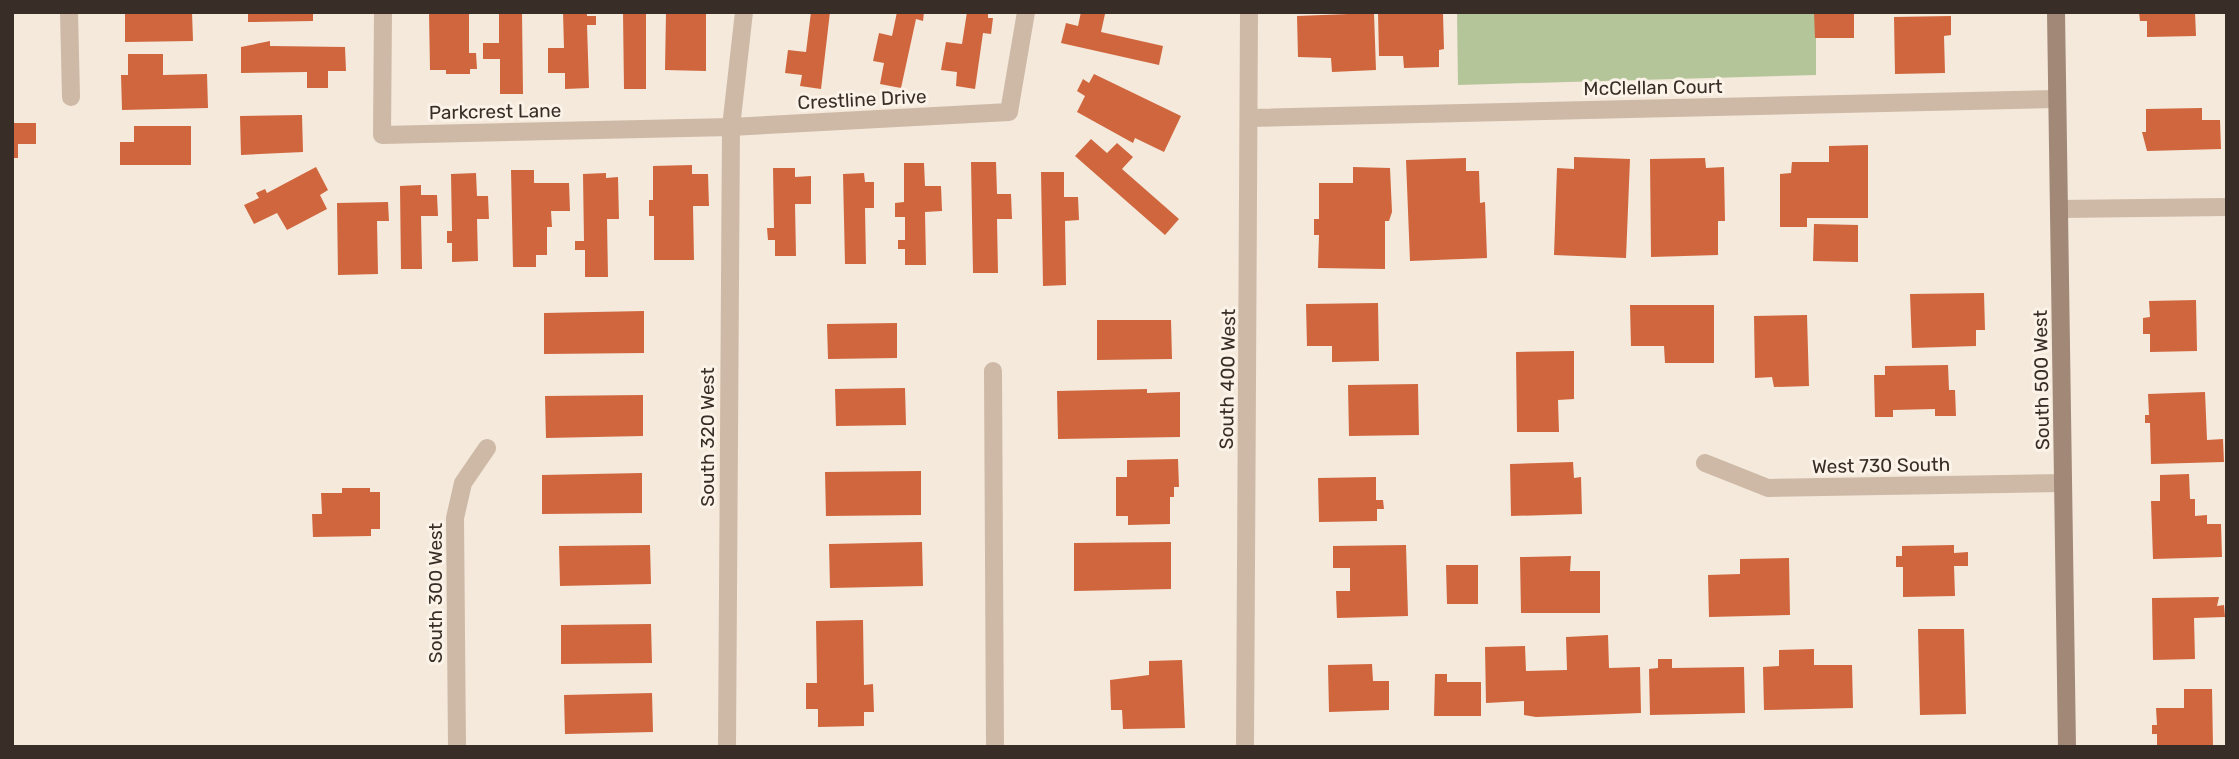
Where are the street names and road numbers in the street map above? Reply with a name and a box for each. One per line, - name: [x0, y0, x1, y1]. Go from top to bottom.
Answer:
- street label: McClellan Court: [1583, 75, 1723, 100]
- street label: Crestline Drive: [797, 85, 927, 114]
- street label: Parkcrest Lane: [429, 99, 561, 124]
- street label: South 400 West: [1215, 308, 1240, 450]
- street label: South 500 West: [2029, 309, 2054, 450]
- street label: South 320 West: [696, 367, 719, 507]
- street label: West 730 South: [1812, 453, 1950, 478]
- street label: South 300 West: [424, 522, 447, 663]

